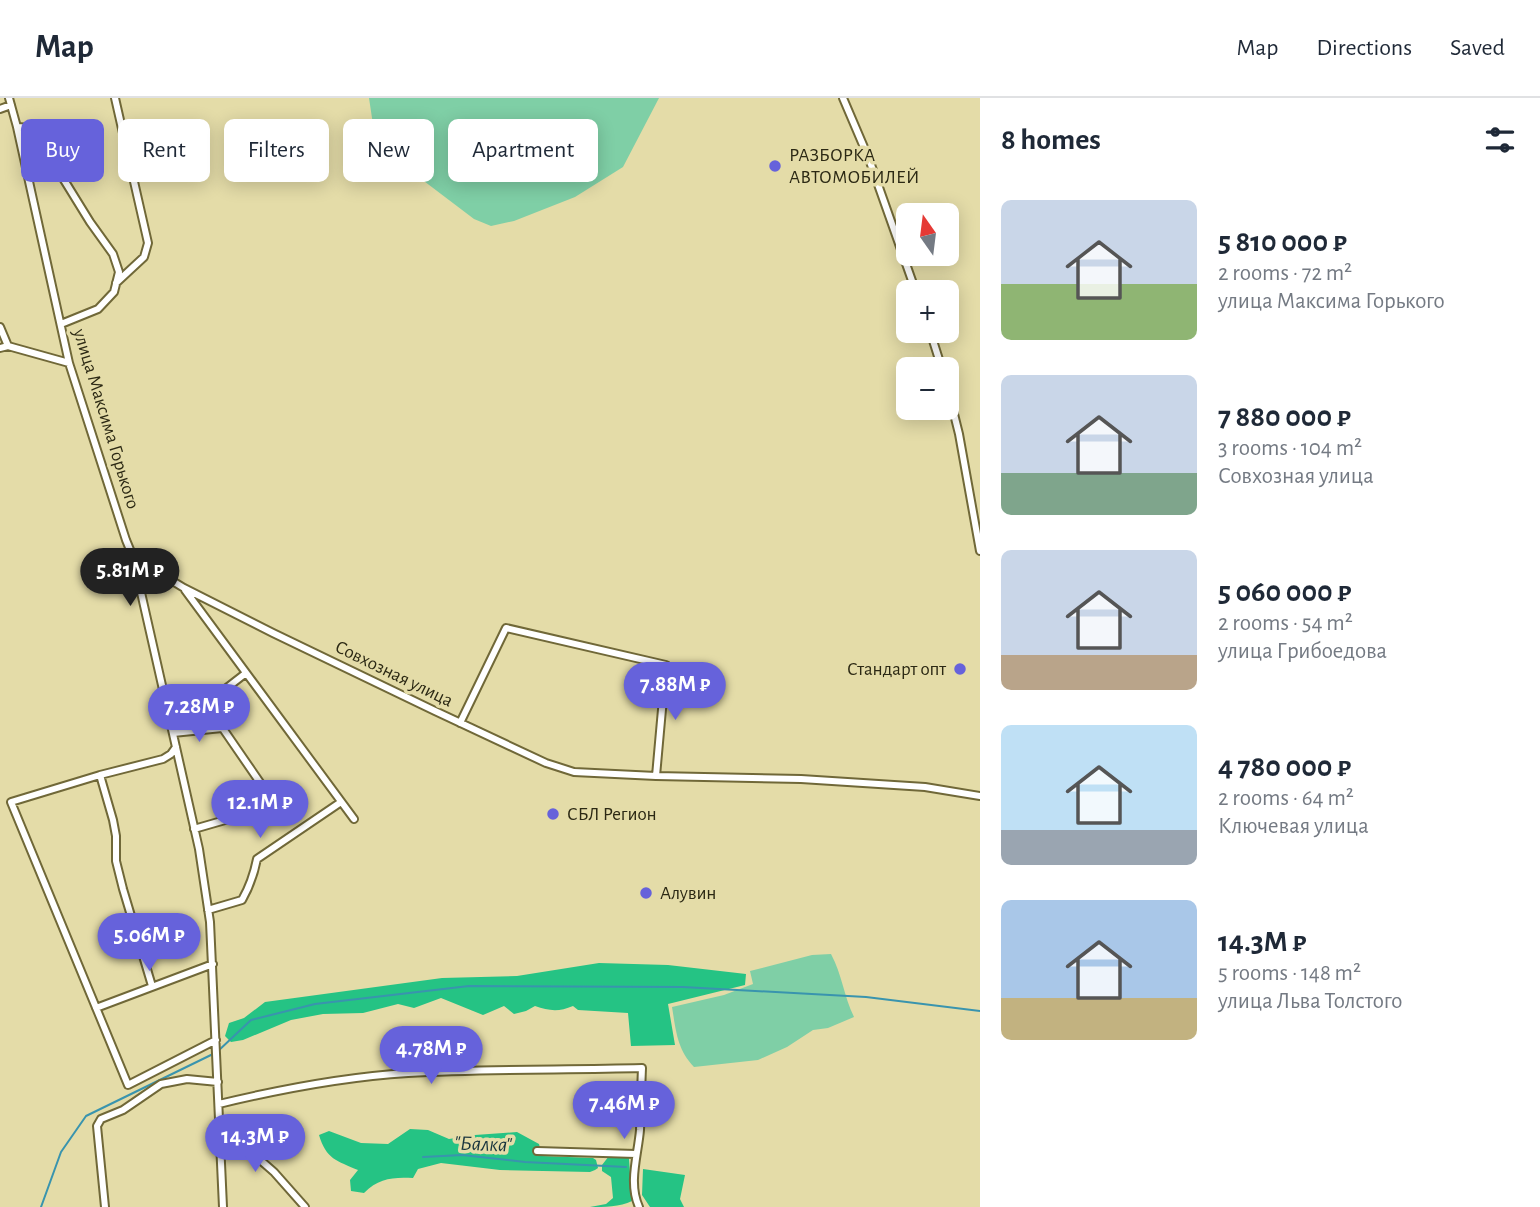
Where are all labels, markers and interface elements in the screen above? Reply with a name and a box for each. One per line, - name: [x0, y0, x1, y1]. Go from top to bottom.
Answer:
- text: Map: [35, 31, 94, 64]
- text: Map: [1236, 36, 1278, 60]
- text: Directions: [1316, 36, 1412, 60]
- text: Saved: [1450, 36, 1505, 60]
- chip: Buy: [21, 119, 104, 182]
- chip: Rent: [118, 119, 210, 182]
- chip: Filters: [224, 119, 329, 182]
- chip: New: [343, 119, 434, 182]
- chip: Apartment: [448, 119, 598, 182]
- icon: filters: [1481, 121, 1519, 159]
- text: 8 homes: [1001, 125, 1101, 155]
- place label: РАЗБОРКА АВТОМОБИЛЕЙ: [789, 146, 919, 187]
- marker: РАЗБОРКА АВТОМОБИЛЕЙ: [767, 158, 783, 174]
- north arrow: [896, 203, 959, 266]
- map controls: [896, 203, 959, 420]
- text: 5 810 000 ₽: [1218, 227, 1347, 257]
- icon: home: [1057, 228, 1141, 312]
- text: 2 rooms · 72 m²: [1218, 262, 1352, 285]
- button: +: [896, 280, 959, 343]
- text: улица Максима Горького: [1218, 290, 1445, 313]
- street label: улица Максима Горького: [69, 326, 142, 511]
- button: −: [896, 357, 959, 420]
- text: 7 880 000 ₽: [1218, 402, 1351, 432]
- icon: home: [1057, 403, 1141, 487]
- text: 3 rooms · 104 m²: [1218, 437, 1362, 460]
- text: Совхозная улица: [1218, 465, 1374, 488]
- pin: 5.81M ₽: [65, 548, 195, 608]
- text: 5.81M ₽: [96, 559, 164, 582]
- text: 5 060 000 ₽: [1218, 577, 1351, 607]
- icon: home: [1057, 578, 1141, 662]
- text: 2 rooms · 54 m²: [1218, 612, 1353, 635]
- street label: Совхозная улица: [332, 637, 456, 711]
- text: улица Грибоедова: [1218, 640, 1387, 663]
- place label: Стандарт опт: [847, 660, 946, 679]
- marker: Стандарт опт: [952, 661, 968, 677]
- pin: 7.88M ₽: [610, 662, 740, 722]
- text: 7.88M ₽: [640, 673, 710, 696]
- pin: 7.28M ₽: [134, 684, 264, 744]
- text: 7.28M ₽: [164, 695, 234, 718]
- text: 4 780 000 ₽: [1218, 752, 1351, 782]
- icon: home: [1057, 753, 1141, 837]
- pin: 12.1M ₽: [195, 780, 325, 840]
- text: 2 rooms · 64 m²: [1218, 787, 1354, 810]
- text: 12.1M ₽: [227, 791, 293, 814]
- place label: СБЛ Регион: [567, 805, 657, 824]
- marker: СБЛ Регион: [545, 806, 561, 822]
- text: Ключевая улица: [1218, 815, 1369, 838]
- place label: Алувин: [660, 884, 716, 903]
- marker: Алувин: [638, 885, 654, 901]
- pin: 5.06M ₽: [84, 914, 214, 973]
- text: 5.06M ₽: [114, 924, 184, 947]
- text: 14.3M ₽: [1218, 927, 1306, 957]
- icon: home: [1057, 928, 1141, 1012]
- text: 5 rooms · 148 m²: [1218, 962, 1361, 985]
- text: улица Льва Толстого: [1218, 990, 1402, 1013]
- pin: 4.78M ₽: [366, 1026, 496, 1086]
- text: 4.78M ₽: [396, 1037, 466, 1060]
- pin: 7.46M ₽: [559, 1082, 689, 1141]
- text: 7.46M ₽: [589, 1092, 659, 1115]
- pin: 14.3M ₽: [190, 1114, 320, 1174]
- text: 14.3M ₽: [221, 1125, 289, 1148]
- water label: "Балка": [454, 1132, 512, 1156]

